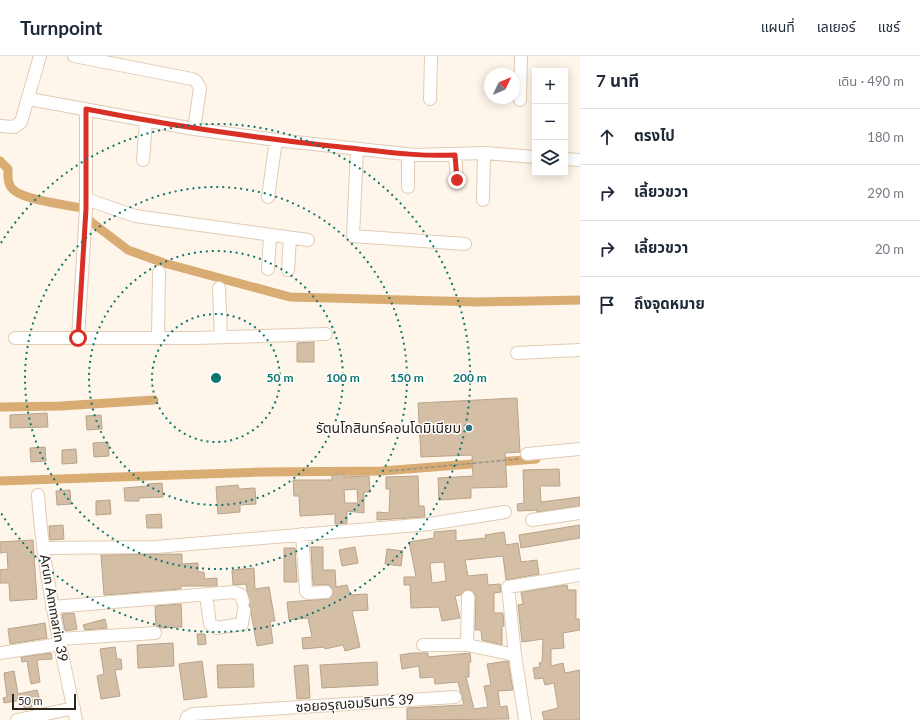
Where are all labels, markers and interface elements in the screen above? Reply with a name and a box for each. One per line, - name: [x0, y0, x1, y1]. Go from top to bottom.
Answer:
- text: Turnpoint: [20, 16, 102, 39]
- text: แผนที่: [761, 18, 795, 35]
- text: เลเยอร์: [817, 18, 856, 35]
- text: แชร์: [878, 18, 900, 35]
- north arrow: [484, 68, 520, 104]
- map controls: [532, 68, 568, 176]
- button: +: [532, 68, 568, 104]
- text: 7 นาที: [596, 70, 639, 91]
- text: เดิน · 490 m: [838, 73, 904, 89]
- button: −: [532, 104, 568, 140]
- icon: ahead: [596, 126, 618, 148]
- text: ตรงไป: [634, 126, 675, 144]
- text: 180 m: [867, 129, 904, 145]
- button: layers: [532, 140, 568, 176]
- route end: [448, 171, 466, 189]
- icon: right: [596, 182, 618, 204]
- text: เลี้ยวขวา: [634, 182, 688, 200]
- text: 290 m: [867, 185, 904, 201]
- icon: right: [596, 238, 618, 260]
- text: เลี้ยวขวา: [634, 238, 688, 256]
- text: 20 m: [875, 241, 904, 257]
- icon: arrive: [596, 294, 618, 316]
- text: ถึงจุดหมาย: [634, 294, 705, 312]
- route start: [69, 329, 87, 347]
- text: 50 m: [267, 370, 293, 385]
- text: 100 m: [326, 370, 360, 385]
- text: 150 m: [390, 370, 424, 385]
- text: 200 m: [453, 370, 487, 385]
- centre of rings: [209, 371, 223, 385]
- place label: รัตนโกสินทร์คอนโดมิเนียม: [316, 419, 461, 436]
- marker: รัตนโกสินทร์คอนโดมิเนียม: [464, 423, 474, 433]
- street label: Arun Ammarin 39: [37, 553, 72, 663]
- street label: ซอยอรุณอมรินทร์ 39: [295, 690, 415, 716]
- scale bar: [12, 692, 76, 711]
- text: 50 m: [18, 694, 43, 707]

